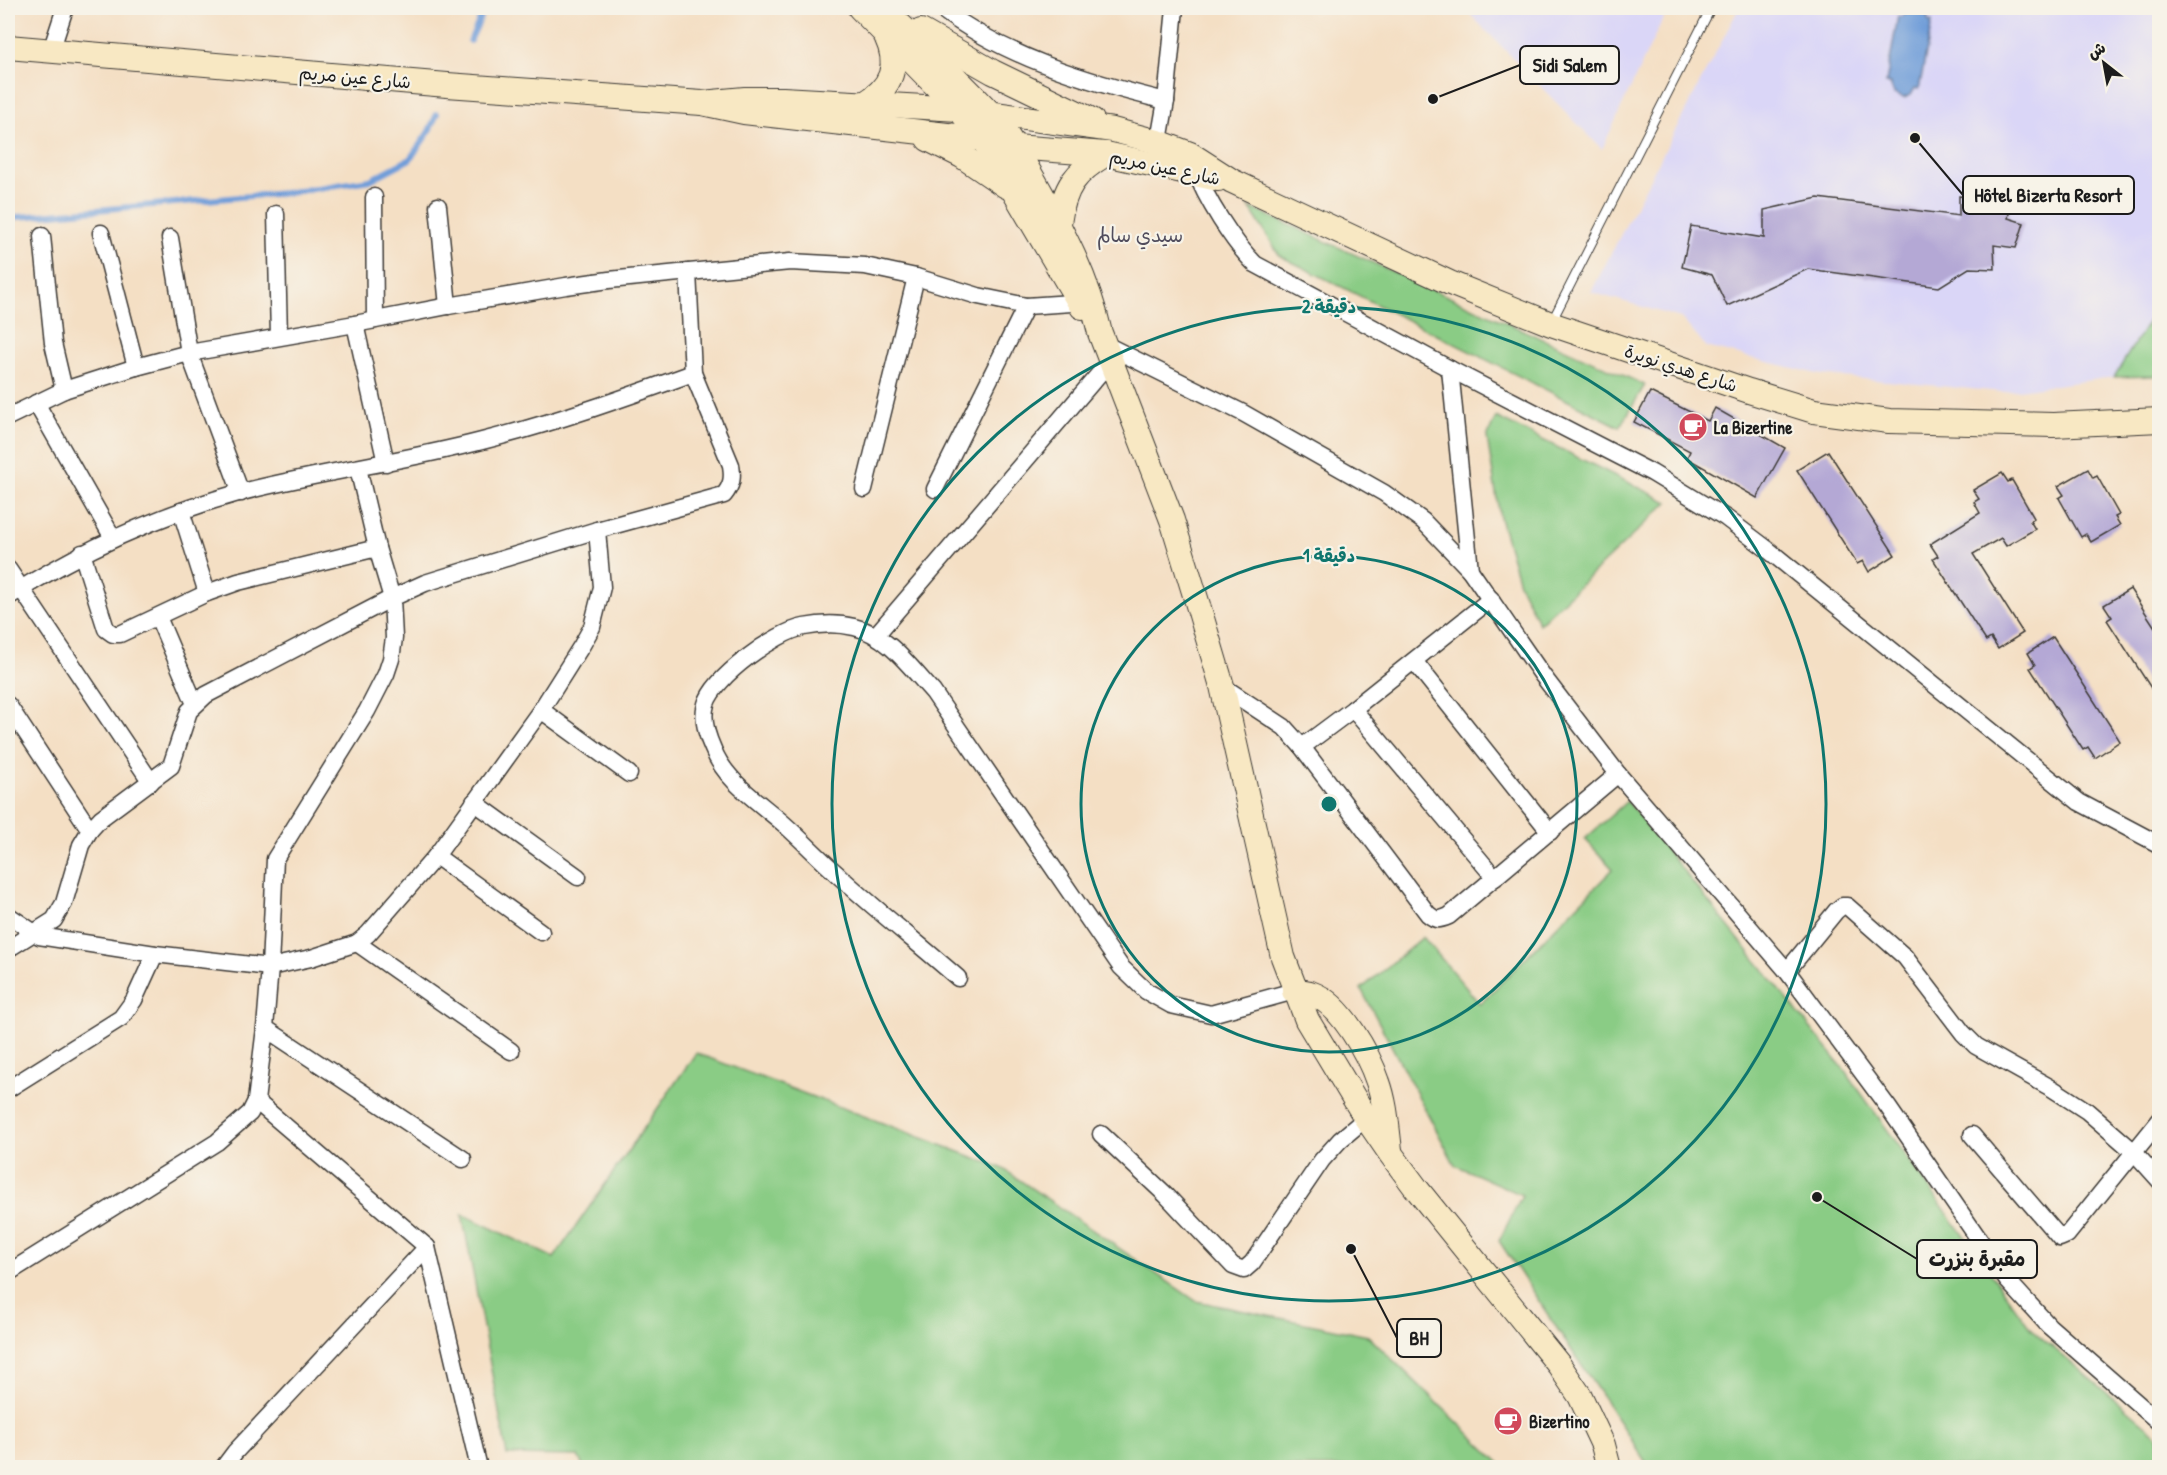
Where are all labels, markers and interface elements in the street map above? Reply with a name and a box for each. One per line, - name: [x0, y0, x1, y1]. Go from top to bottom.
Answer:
- north arrow: [2074, 33, 2134, 93]
- text: ش: [2083, 36, 2109, 64]
- callout: Sidi Salem: [1520, 46, 1619, 84]
- text: Sidi Salem: [1533, 51, 1608, 78]
- street label: شارع عين مريم: [298, 60, 412, 96]
- street label: شارع عين مريم: [1107, 143, 1223, 193]
- callout: Hôtel Bizerta Resort: [1963, 176, 2134, 214]
- text: Hôtel Bizerta Resort: [1974, 181, 2123, 208]
- district label: سيدي سالم: [1097, 221, 1183, 250]
- text: 2 دقيقة: [1302, 294, 1356, 319]
- street label: شارع هدي نويرة: [1621, 338, 1741, 399]
- cafe icon: La Bizertine: [1677, 411, 1709, 443]
- place label: La Bizertine: [1714, 415, 1793, 440]
- text: 1 دقيقة: [1303, 543, 1355, 568]
- centre of rings: [1319, 794, 1339, 814]
- callout: مقبرة بنزرت: [1917, 1240, 2037, 1278]
- text: مقبرة بنزرت: [1929, 1245, 2025, 1272]
- callout: BH: [1397, 1319, 1441, 1357]
- text: BH: [1409, 1324, 1429, 1351]
- cafe icon: Bizertino: [1492, 1405, 1524, 1437]
- place label: Bizertino: [1529, 1409, 1590, 1434]

